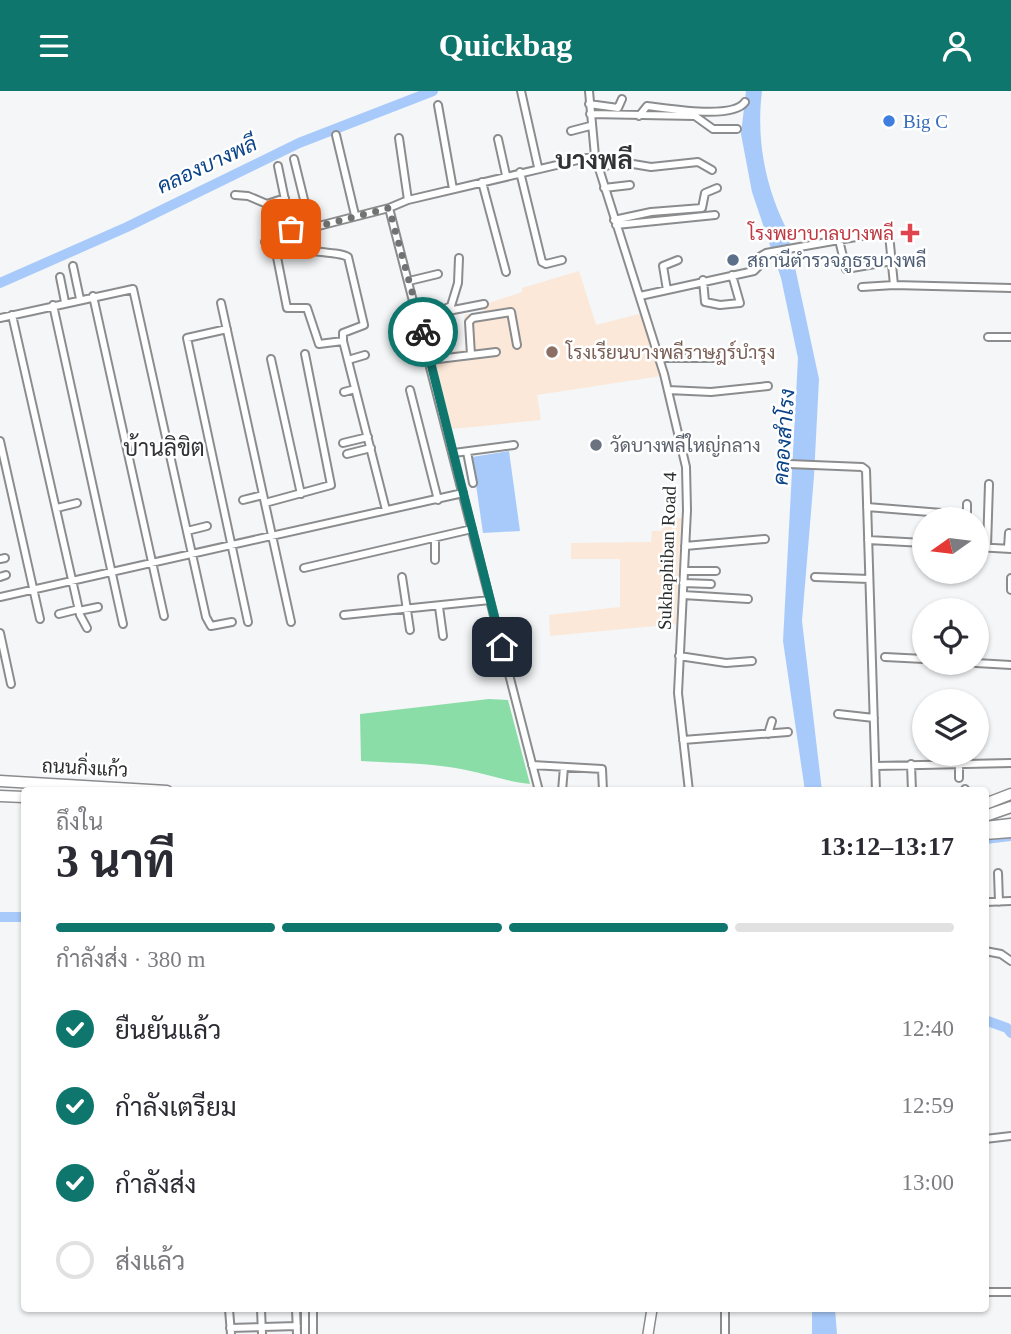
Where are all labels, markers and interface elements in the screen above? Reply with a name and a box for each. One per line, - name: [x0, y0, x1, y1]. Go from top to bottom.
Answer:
- icon: menu: [35, 27, 73, 65]
- text: Quickbag: [439, 27, 572, 63]
- icon: person: [938, 27, 976, 65]
- place label: Big C: [903, 111, 948, 132]
- marker: Big C: [881, 113, 897, 129]
- water label: คลองบางพลี: [153, 130, 262, 199]
- district label: บางพลี: [555, 145, 633, 175]
- pin: [261, 199, 321, 259]
- icon: bag: [272, 210, 310, 248]
- place label: โรงพยาบาลบางพลี: [747, 221, 894, 244]
- marker: โรงพยาบาลบางพลี: [900, 223, 920, 243]
- place label: สถานีตำรวจภูธรบางพลี: [747, 248, 927, 274]
- marker: สถานีตำรวจภูธรบางพลี: [725, 252, 741, 268]
- courier: [388, 297, 458, 367]
- icon: bike: [404, 313, 442, 351]
- place label: โรงเรียนบางพลีราษฎร์บำรุง: [565, 340, 775, 365]
- marker: โรงเรียนบางพลีราษฎร์บำรุง: [544, 344, 560, 360]
- water label: คลองสำโรง: [768, 388, 799, 486]
- district label: บ้านลิขิต: [123, 433, 205, 461]
- place label: วัดบางพลีใหญ่กลาง: [610, 433, 761, 457]
- marker: วัดบางพลีใหญ่กลาง: [588, 437, 604, 453]
- street label: Sukhaphiban Road 4: [654, 471, 680, 630]
- north arrow: [912, 507, 989, 585]
- map controls: [912, 507, 989, 766]
- button: locate: [912, 598, 989, 675]
- pin: [472, 617, 532, 677]
- icon: home: [483, 628, 521, 666]
- button: layers: [912, 689, 989, 766]
- street label: ถนนกิ่งแก้ว: [41, 749, 129, 781]
- text: ถึงใน: [56, 810, 103, 835]
- text: 13:12–13:17: [820, 832, 954, 861]
- text: 3 นาที: [56, 836, 175, 887]
- text: กำลังส่ง · 380 m: [56, 947, 205, 972]
- icon: check: [56, 1010, 94, 1048]
- text: ยืนยันแล้ว: [115, 1016, 221, 1045]
- text: 12:40: [902, 1016, 954, 1041]
- icon: check: [56, 1087, 94, 1125]
- text: กำลังเตรียม: [115, 1093, 237, 1122]
- text: 12:59: [902, 1093, 954, 1118]
- icon: check: [56, 1164, 94, 1202]
- text: กำลังส่ง: [115, 1170, 196, 1199]
- text: 13:00: [902, 1170, 954, 1195]
- text: ส่งแล้ว: [115, 1247, 185, 1276]

